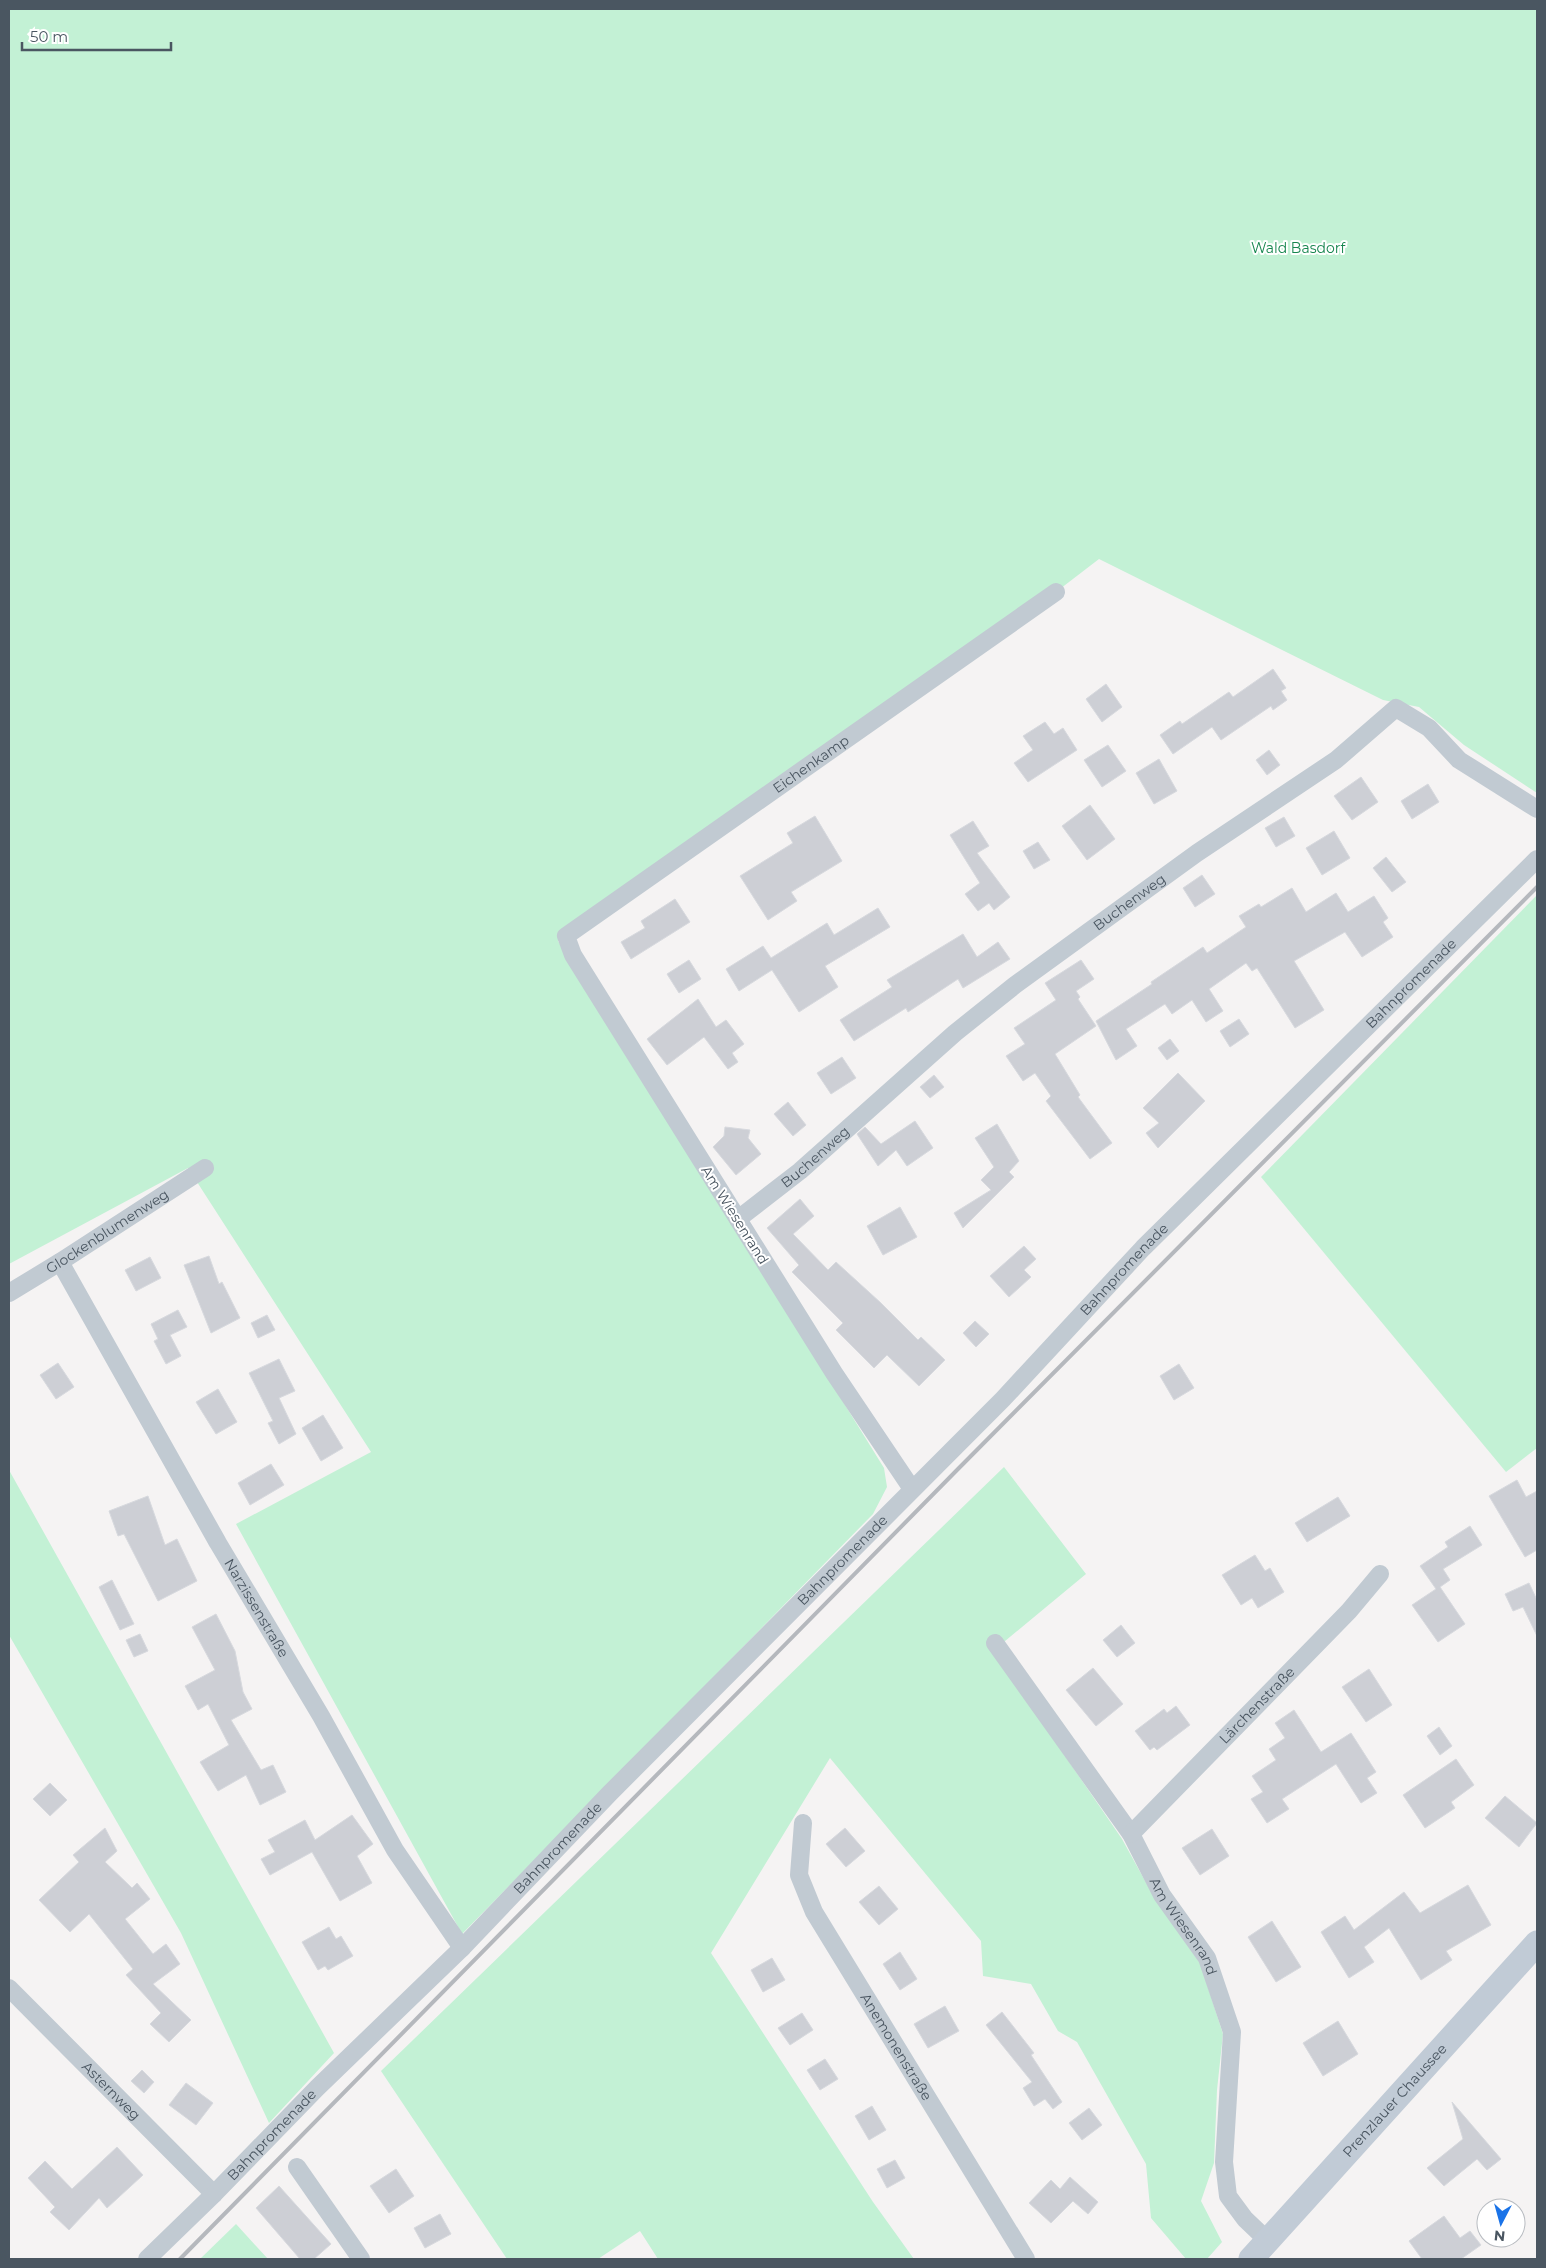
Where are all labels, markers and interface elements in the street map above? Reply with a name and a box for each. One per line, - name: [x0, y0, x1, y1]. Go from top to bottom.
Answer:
- scale bar: [22, 20, 171, 52]
- text: 50 m: [30, 27, 68, 46]
- park label: Wald Basdorf: [1251, 239, 1346, 257]
- street label: Eichenkamp: [769, 731, 853, 797]
- street label: Buchenweg: [1090, 870, 1169, 934]
- street label: Bahnpromenade: [1362, 935, 1460, 1032]
- street label: Buchenweg: [777, 1122, 853, 1192]
- street label: Am Wiesenrand: [697, 1162, 773, 1268]
- street label: Glockenblumenweg: [42, 1185, 172, 1278]
- street label: Bahnpromenade: [1076, 1219, 1172, 1319]
- street label: Bahnpromenade: [793, 1511, 891, 1609]
- street label: Narzissenstraße: [220, 1555, 293, 1660]
- street label: Lärchenstraße: [1215, 1663, 1299, 1748]
- street label: Bahnpromenade: [509, 1798, 606, 1898]
- street label: Am Wiesenrand: [1146, 1874, 1221, 1977]
- street label: Anemonenstraße: [857, 1990, 936, 2104]
- street label: Prenzlauer Chaussee: [1339, 2040, 1451, 2161]
- street label: Asternweg: [78, 2058, 144, 2124]
- street label: Bahnpromenade: [223, 2085, 320, 2184]
- north arrow: [1476, 2198, 1526, 2248]
- text: N: [1493, 2226, 1506, 2245]

